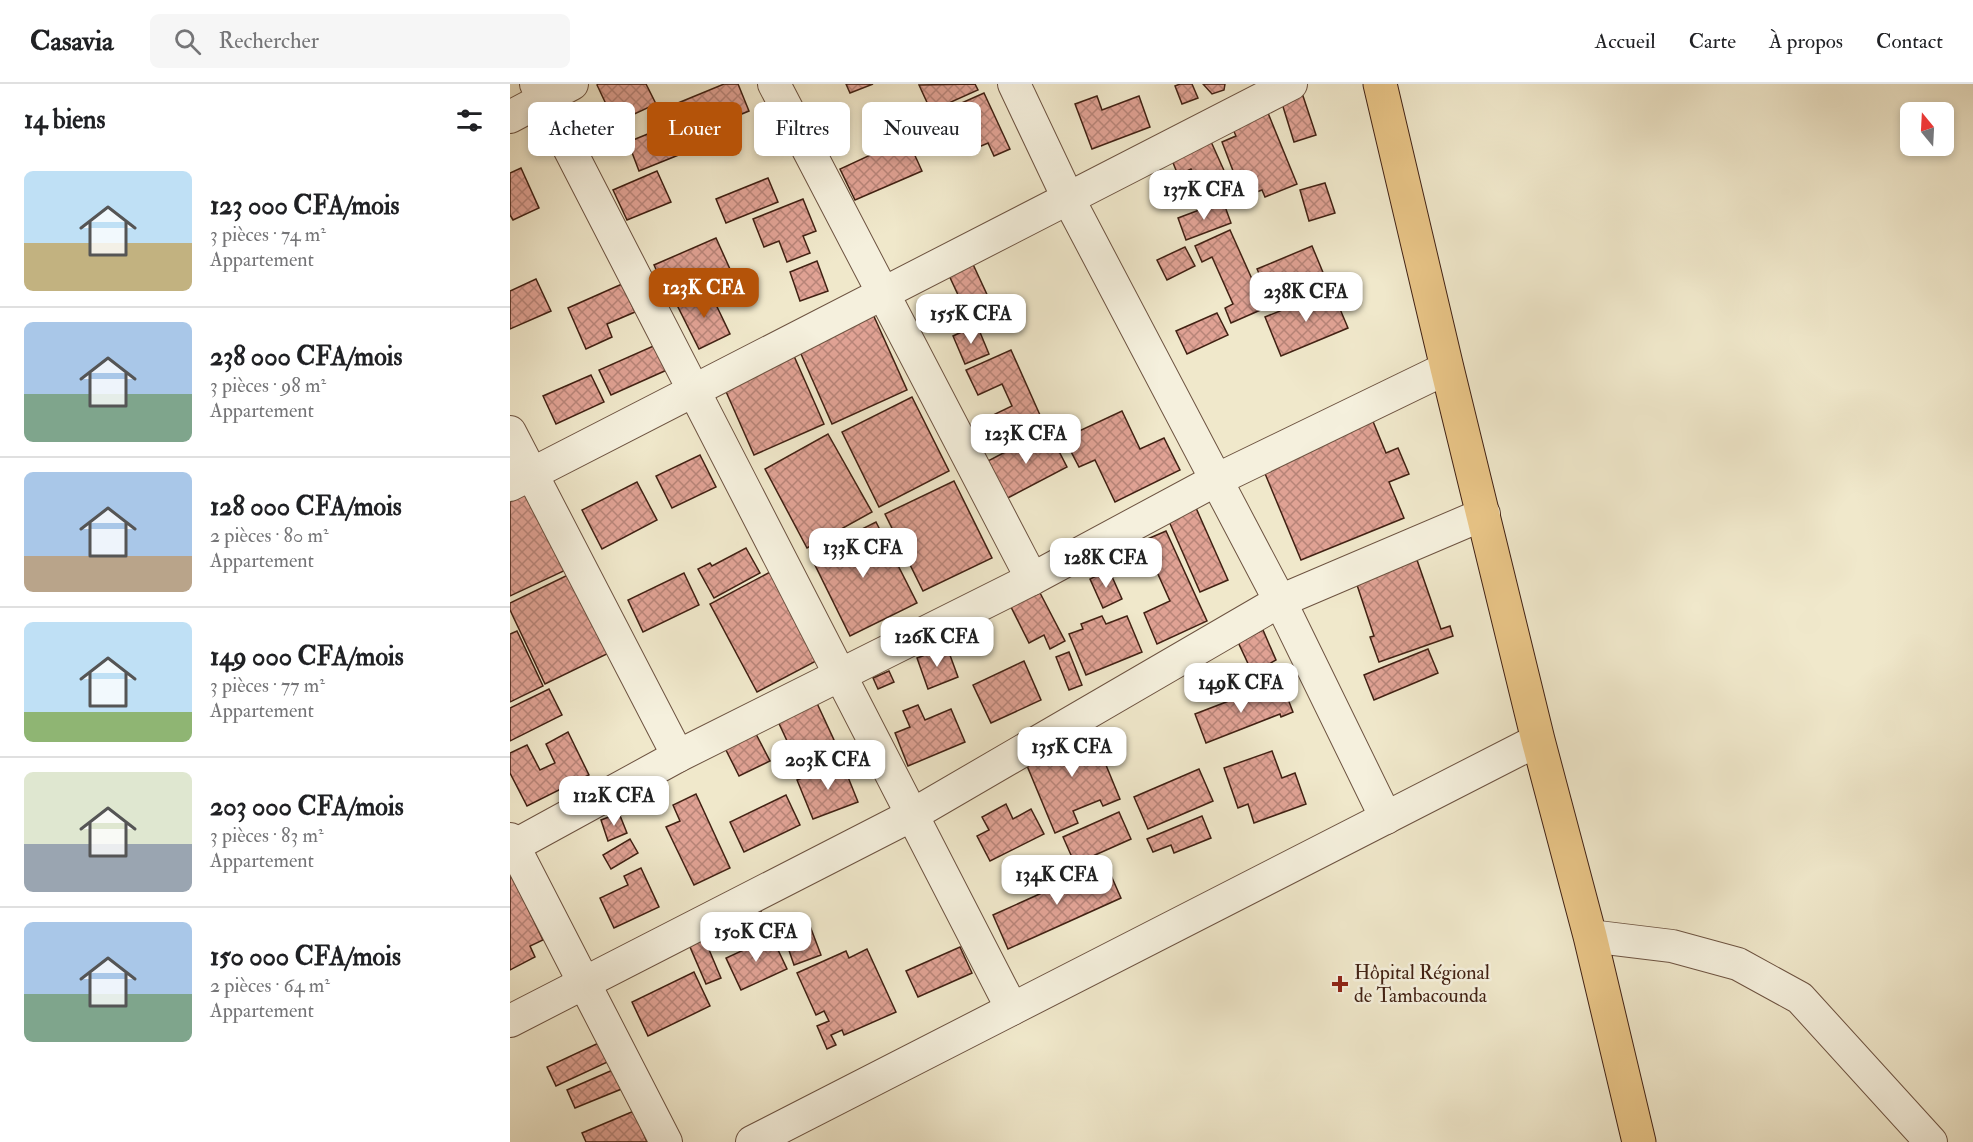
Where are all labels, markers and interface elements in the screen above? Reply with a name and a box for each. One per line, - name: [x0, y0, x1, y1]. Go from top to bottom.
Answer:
- search box: [150, 14, 570, 68]
- text: Casavia: [30, 24, 114, 59]
- icon: search: [171, 25, 204, 58]
- text: Rechercher: [219, 27, 319, 55]
- text: Accueil: [1595, 28, 1656, 55]
- text: Carte: [1689, 28, 1736, 55]
- text: À propos: [1769, 28, 1843, 55]
- text: Contact: [1876, 28, 1943, 55]
- chip: Acheter: [528, 102, 635, 156]
- chip: Louer: [647, 102, 742, 156]
- chip: Filtres: [754, 102, 850, 156]
- chip: Nouveau: [862, 102, 981, 156]
- north arrow: [1900, 102, 1954, 156]
- map controls: [1900, 102, 1954, 156]
- text: 14 biens: [24, 104, 105, 136]
- icon: filters: [453, 104, 486, 137]
- pin: 137K CFA: [1142, 170, 1266, 221]
- text: 137K CFA: [1163, 177, 1245, 202]
- text: 123 000 CFA/mois: [210, 190, 400, 222]
- icon: home: [72, 195, 144, 267]
- text: 3 pièces · 74 m²: [210, 222, 326, 247]
- text: Appartement: [210, 247, 314, 272]
- pin: 123K CFA: [642, 268, 766, 319]
- pin: 238K CFA: [1244, 272, 1368, 323]
- text: 123K CFA: [663, 275, 745, 300]
- text: 238K CFA: [1264, 279, 1348, 304]
- pin: 155K CFA: [909, 294, 1033, 345]
- text: 155K CFA: [930, 301, 1012, 326]
- text: 238 000 CFA/mois: [210, 341, 402, 373]
- icon: home: [72, 346, 144, 418]
- text: 3 pièces · 98 m²: [210, 373, 326, 398]
- text: Appartement: [210, 398, 314, 423]
- pin: 123K CFA: [964, 414, 1088, 465]
- text: 123K CFA: [985, 421, 1067, 446]
- text: 128 000 CFA/mois: [210, 491, 402, 523]
- icon: home: [72, 496, 144, 568]
- text: 2 pièces · 80 m²: [210, 523, 329, 548]
- pin: 133K CFA: [801, 528, 925, 579]
- text: 133K CFA: [823, 535, 903, 560]
- pin: 128K CFA: [1044, 538, 1168, 589]
- text: 128K CFA: [1064, 545, 1148, 570]
- text: Appartement: [210, 548, 314, 573]
- pin: 126K CFA: [875, 617, 999, 668]
- text: 126K CFA: [895, 624, 979, 649]
- text: 149 000 CFA/mois: [210, 641, 404, 673]
- icon: home: [72, 646, 144, 718]
- pin: 149K CFA: [1179, 663, 1303, 714]
- text: 149K CFA: [1198, 670, 1284, 695]
- text: 3 pièces · 77 m²: [210, 673, 325, 698]
- text: Appartement: [210, 698, 314, 723]
- pin: 135K CFA: [1010, 727, 1134, 778]
- text: 135K CFA: [1031, 734, 1113, 759]
- pin: 203K CFA: [766, 740, 890, 791]
- text: 203K CFA: [785, 747, 871, 772]
- pin: 112K CFA: [552, 776, 676, 827]
- text: 112K CFA: [573, 783, 655, 808]
- text: 203 000 CFA/mois: [210, 791, 404, 823]
- icon: home: [72, 796, 144, 868]
- text: 3 pièces · 83 m²: [210, 823, 324, 848]
- text: Appartement: [210, 848, 314, 873]
- pin: 134K CFA: [995, 855, 1119, 906]
- text: 134K CFA: [1016, 862, 1099, 887]
- pin: 150K CFA: [694, 912, 818, 963]
- text: 150K CFA: [714, 919, 798, 944]
- text: 150 000 CFA/mois: [210, 941, 401, 973]
- icon: home: [72, 946, 144, 1018]
- place label: Hôpital Régional de Tambacounda: [1354, 960, 1490, 1008]
- text: 2 pièces · 64 m²: [210, 973, 330, 998]
- marker: Hôpital Régional de Tambacounda: [1331, 975, 1349, 993]
- text: Appartement: [210, 998, 314, 1023]

